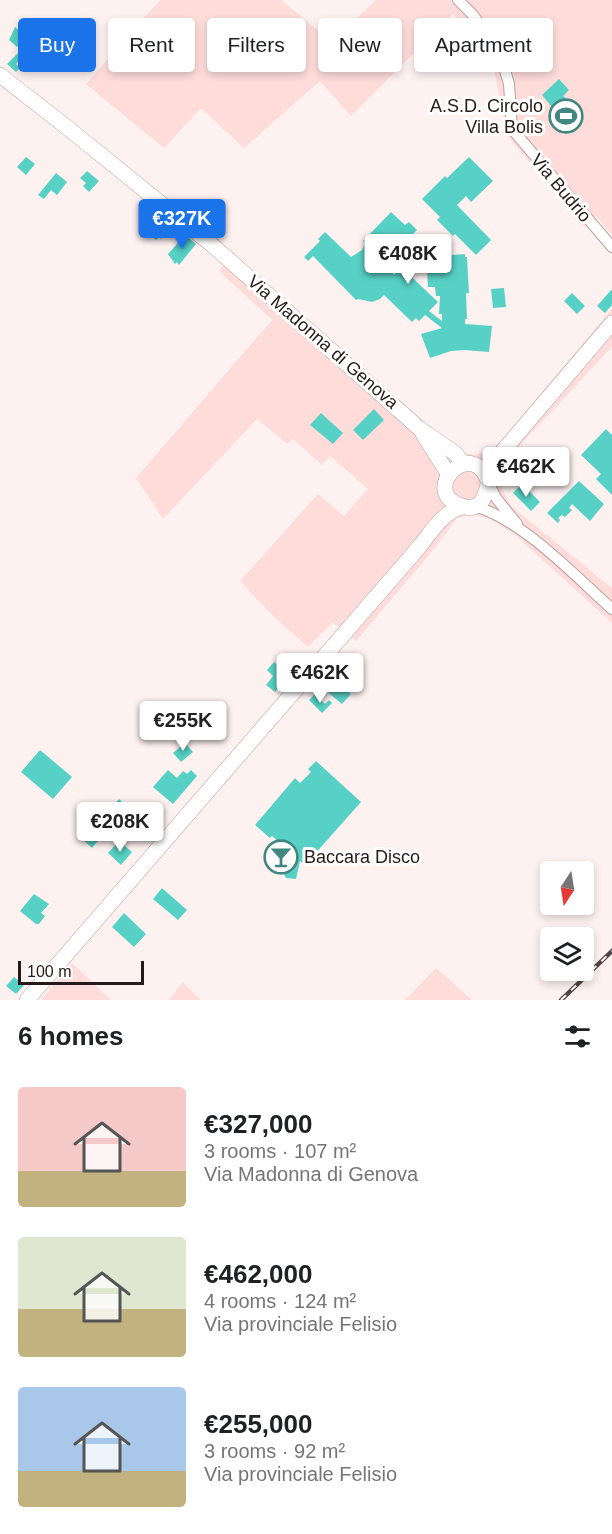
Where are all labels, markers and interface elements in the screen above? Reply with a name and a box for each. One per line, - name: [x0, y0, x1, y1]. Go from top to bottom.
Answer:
- chip: Buy: [18, 18, 96, 72]
- chip: Rent: [108, 18, 195, 72]
- chip: Filters: [207, 18, 306, 72]
- chip: New: [318, 18, 402, 72]
- chip: Apartment: [414, 18, 553, 72]
- place label: A.S.D. Circolo Villa Bolis: [430, 96, 543, 137]
- sports icon: A.S.D. Circolo Villa Bolis: [548, 98, 584, 134]
- street label: Via Budrio: [527, 150, 595, 226]
- pin: €327K: [140, 199, 224, 250]
- text: €327K: [153, 207, 211, 229]
- pin: €408K: [366, 234, 450, 285]
- text: €408K: [379, 242, 437, 264]
- street label: Via Madonna di Genova: [244, 271, 403, 413]
- pin: €462K: [484, 447, 568, 498]
- text: €462K: [497, 455, 555, 477]
- pin: €462K: [278, 653, 362, 704]
- text: €462K: [291, 661, 349, 683]
- pin: €255K: [141, 701, 225, 752]
- text: €255K: [154, 709, 212, 731]
- pin: €208K: [78, 802, 162, 853]
- text: €208K: [91, 810, 149, 832]
- bar icon: Baccara Disco: [263, 839, 299, 875]
- place label: Baccara Disco: [304, 847, 420, 867]
- north arrow: [540, 861, 594, 915]
- map controls: [540, 861, 594, 981]
- button: layers: [540, 927, 594, 981]
- scale bar: [18, 958, 144, 986]
- text: 100 m: [27, 963, 71, 980]
- icon: filters: [561, 1020, 594, 1053]
- text: 6 homes: [18, 1021, 124, 1051]
- text: €327,000: [204, 1109, 312, 1139]
- icon: home: [66, 1111, 138, 1183]
- text: 3 rooms · 107 m²: [204, 1140, 356, 1162]
- text: Via Madonna di Genova: [204, 1163, 418, 1185]
- text: €462,000: [204, 1259, 312, 1289]
- icon: home: [66, 1261, 138, 1333]
- text: 4 rooms · 124 m²: [204, 1290, 356, 1312]
- text: Via provinciale Felisio: [204, 1313, 397, 1335]
- text: €255,000: [204, 1409, 312, 1439]
- icon: home: [66, 1411, 138, 1483]
- text: 3 rooms · 92 m²: [204, 1440, 345, 1462]
- text: Via provinciale Felisio: [204, 1463, 397, 1485]

